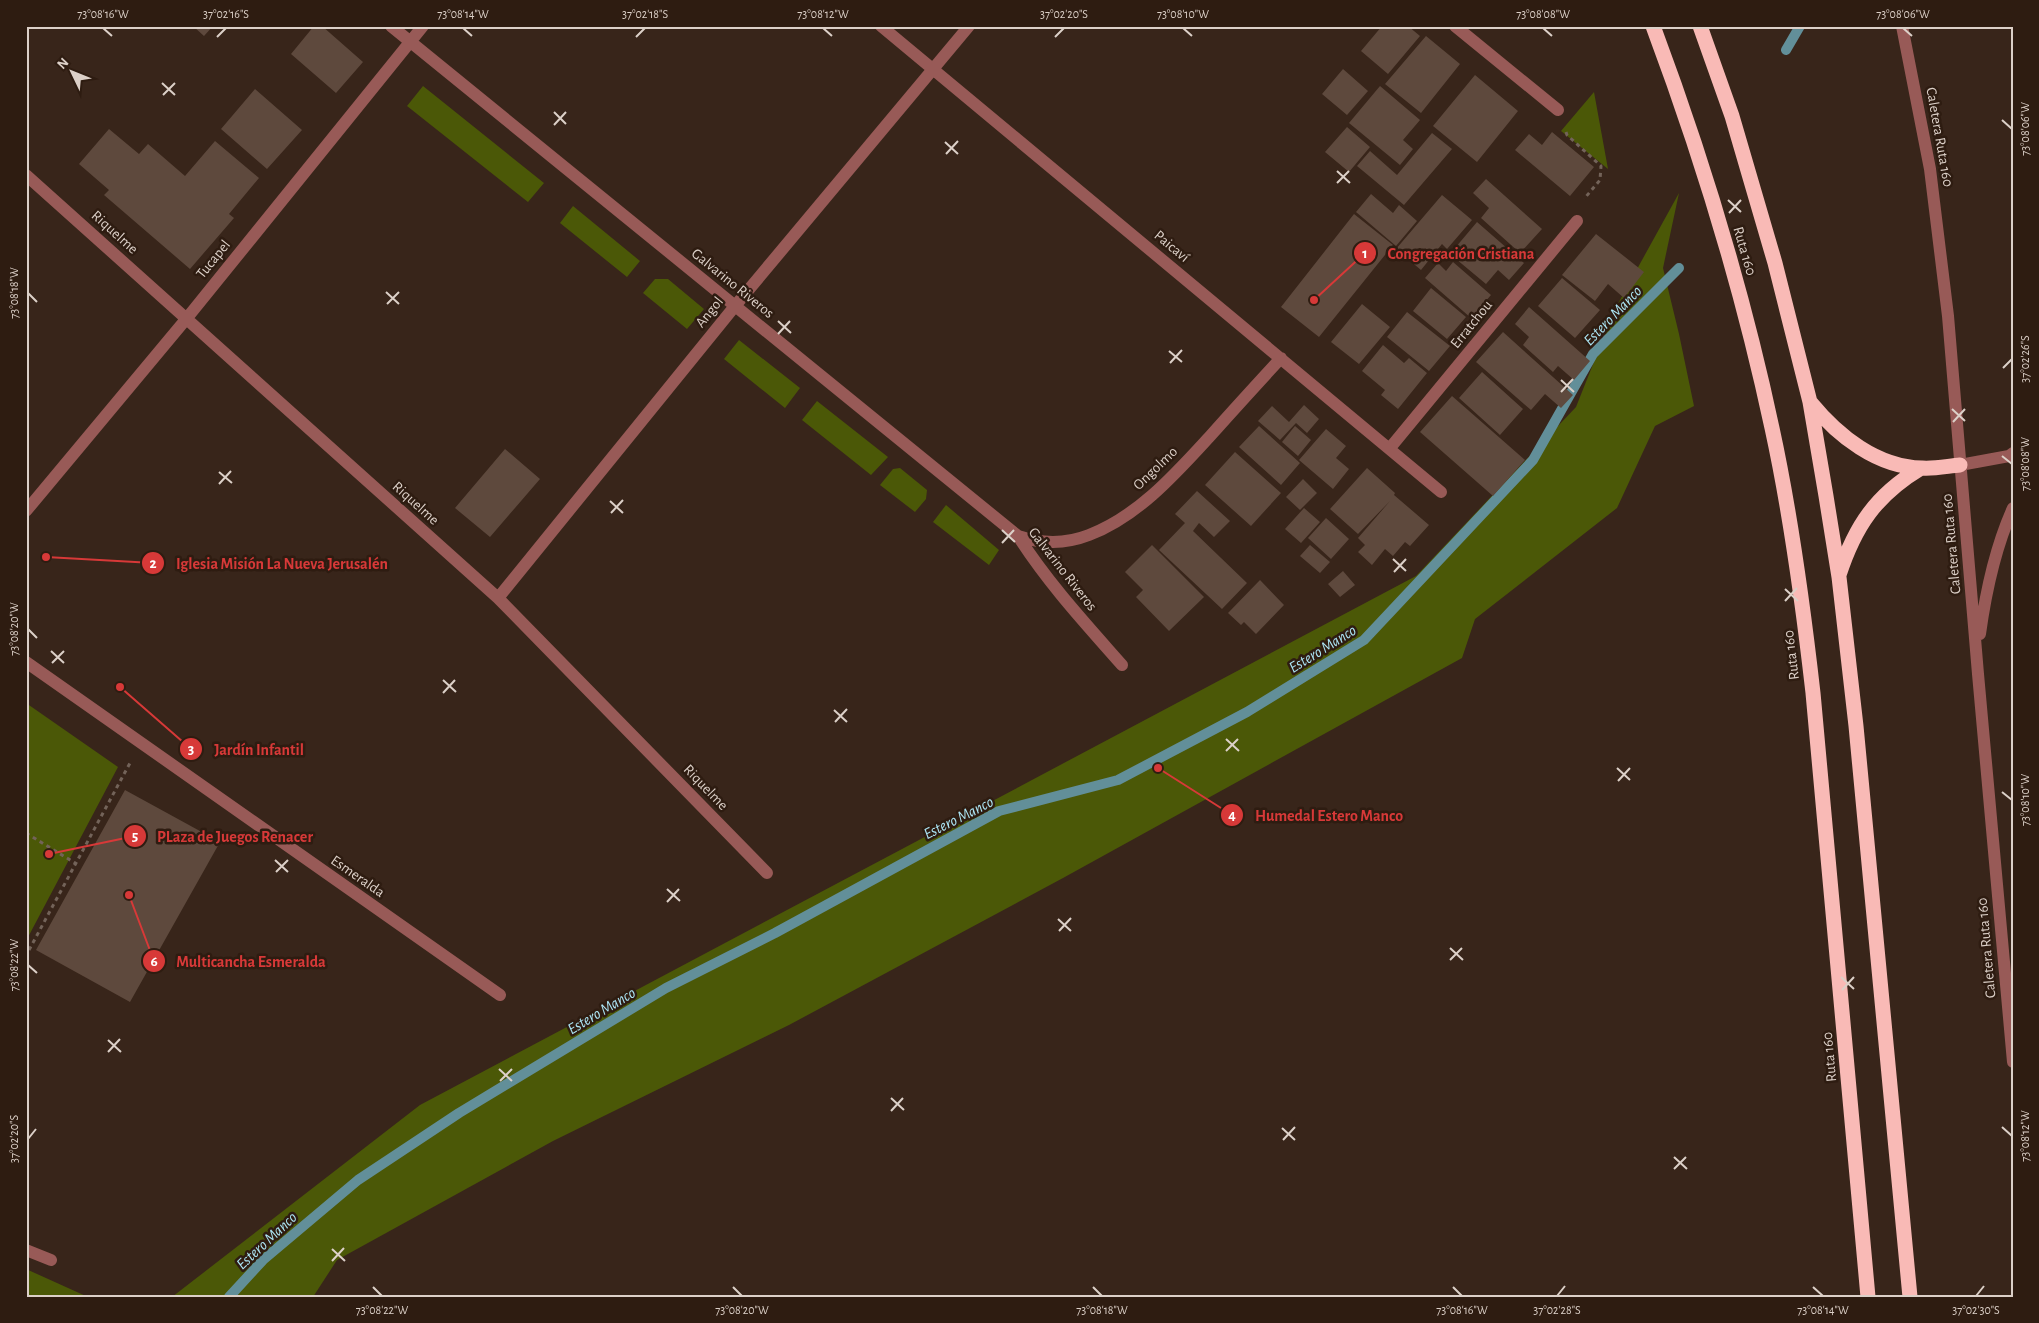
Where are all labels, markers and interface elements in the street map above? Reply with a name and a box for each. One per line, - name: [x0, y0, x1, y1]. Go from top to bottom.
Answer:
- text: 73°08'16"W: [77, 8, 129, 20]
- text: 37°02'16"S: [203, 8, 249, 20]
- text: 73°08'14"W: [437, 8, 489, 20]
- text: 37°02'18"S: [622, 8, 668, 20]
- text: 73°08'12"W: [797, 8, 849, 20]
- text: 37°02'20"S: [1040, 8, 1088, 20]
- text: 73°08'10"W: [1157, 8, 1209, 20]
- text: 73°08'08"W: [1516, 8, 1570, 20]
- text: 73°08'06"W: [1876, 8, 1930, 20]
- north arrow: [48, 48, 98, 98]
- text: N: [55, 55, 72, 72]
- street label: Caletera Ruta 160: [1923, 86, 1956, 188]
- text: 73°08'06"W: [2019, 102, 2031, 156]
- street label: Riquelme: [89, 208, 141, 257]
- street label: Ruta 160: [1730, 225, 1759, 277]
- street label: Paicaví: [1151, 228, 1192, 265]
- street label: Tucapel: [193, 237, 233, 281]
- callout: Congregación Cristiana: [1352, 237, 1544, 268]
- street label: Galvarino Riveros: [689, 246, 777, 321]
- text: 1: [1362, 246, 1368, 261]
- text: Congregación Cristiana: [1387, 246, 1535, 262]
- text: 73°08'18"W: [8, 267, 20, 319]
- water label: Estero Manco: [1581, 283, 1645, 349]
- street label: Angol: [693, 294, 726, 330]
- street label: Erratchou: [1448, 297, 1495, 351]
- text: 37°02'26"S: [2019, 335, 2031, 383]
- text: 73°08'08"W: [2019, 437, 2031, 491]
- street label: Ongolmo: [1130, 444, 1180, 493]
- street label: Riquelme: [390, 479, 442, 528]
- street label: Caletera Ruta 160: [1940, 493, 1963, 595]
- street label: Galvarino Riveros: [1026, 525, 1100, 614]
- callout: Iglesia Misión La Nueva Jerusalén: [141, 548, 398, 579]
- text: 2: [149, 556, 157, 571]
- text: Iglesia Misión La Nueva Jerusalén: [176, 556, 388, 572]
- text: 73°08'20"W: [8, 602, 20, 656]
- water label: Estero Manco: [1286, 622, 1359, 676]
- street label: Ruta 160: [1781, 629, 1802, 681]
- callout: Jardín Infantil: [179, 734, 313, 765]
- text: 3: [188, 742, 194, 757]
- text: Jardín Infantil: [214, 742, 304, 758]
- street label: Riquelme: [681, 762, 731, 813]
- text: 73°08'10"W: [2019, 774, 2031, 826]
- water label: Estero Manco: [921, 793, 996, 842]
- callout: Humedal Estero Manco: [1219, 800, 1413, 831]
- text: 4: [1228, 808, 1236, 823]
- text: Humedal Estero Manco: [1255, 808, 1403, 824]
- callout: PLaza de Juegos Renacer: [122, 821, 323, 852]
- text: 5: [132, 829, 138, 844]
- text: PLaza de Juegos Renacer: [157, 829, 313, 845]
- street label: Esmeralda: [328, 853, 387, 900]
- street label: Caletera Ruta 160: [1975, 897, 1998, 999]
- text: 73°08'22"W: [8, 938, 20, 991]
- callout: Multicancha Esmeralda: [141, 946, 336, 977]
- text: 6: [150, 954, 158, 969]
- text: Multicancha Esmeralda: [176, 954, 326, 970]
- water label: Estero Manco: [565, 984, 639, 1037]
- street label: Ruta 160: [1820, 1031, 1839, 1083]
- text: 73°08'12"W: [2019, 1110, 2031, 1162]
- text: 37°02'20"S: [8, 1115, 20, 1163]
- water label: Estero Manco: [233, 1209, 300, 1272]
- text: 73°08'22"W: [356, 1304, 409, 1316]
- text: 73°08'20"W: [715, 1304, 769, 1316]
- text: 73°08'18"W: [1076, 1304, 1128, 1316]
- text: 73°08'16"W: [1436, 1304, 1488, 1316]
- text: 37°02'28"S: [1533, 1304, 1581, 1316]
- text: 73°08'14"W: [1797, 1304, 1849, 1316]
- text: 37°02'30"S: [1952, 1304, 2000, 1316]

